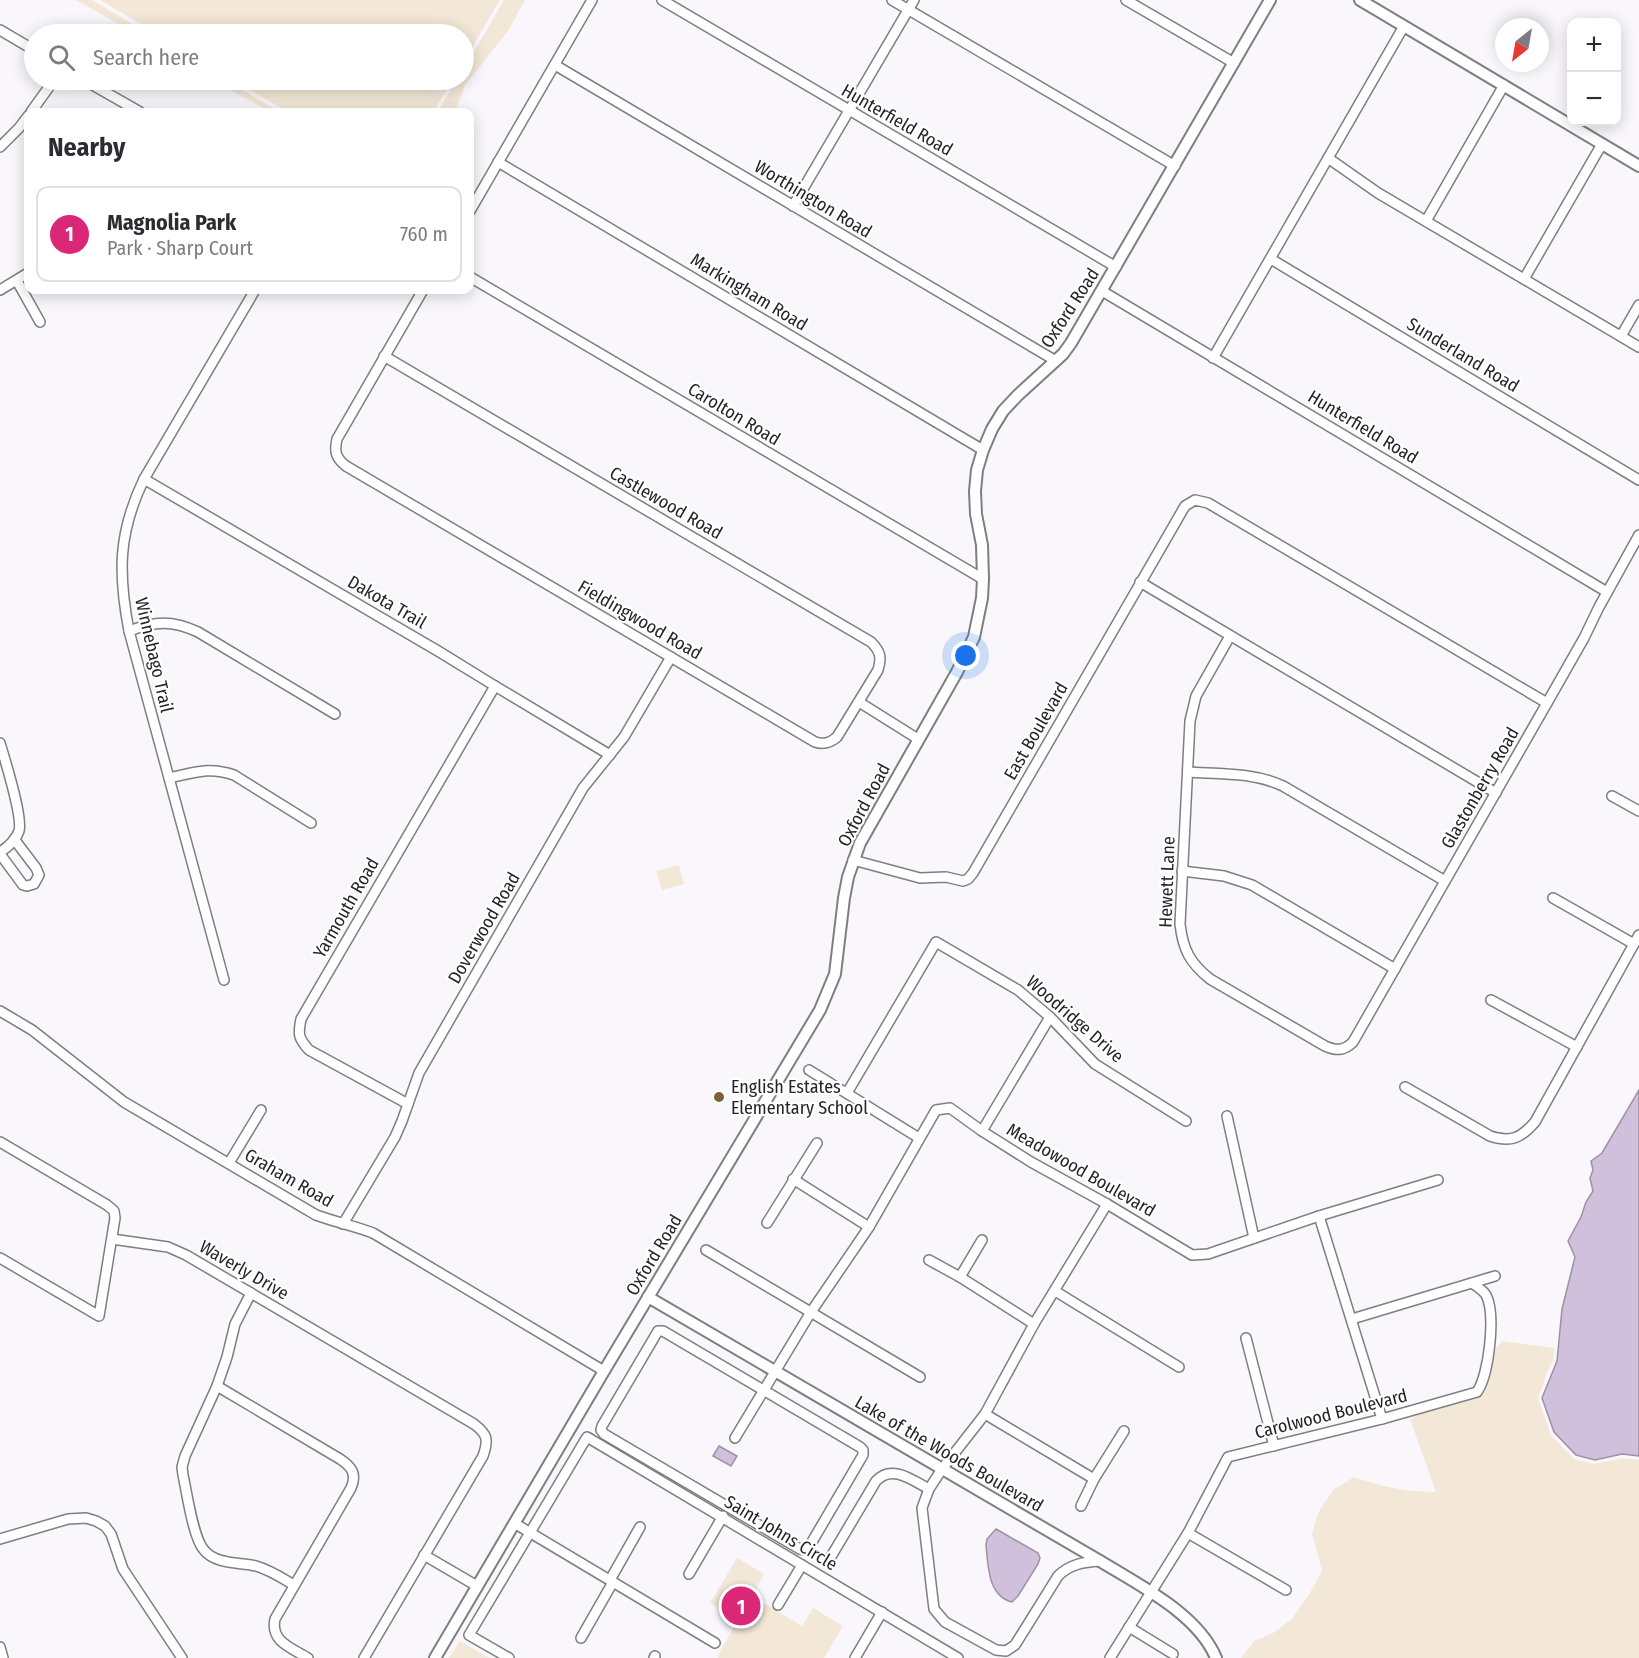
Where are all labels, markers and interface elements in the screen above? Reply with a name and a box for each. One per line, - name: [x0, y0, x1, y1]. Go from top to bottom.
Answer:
- north arrow: [1495, 18, 1549, 72]
- map controls: [1567, 18, 1621, 126]
- button: +: [1567, 18, 1621, 72]
- search box: [24, 24, 474, 90]
- icon: search: [45, 41, 78, 74]
- text: Search here: [93, 44, 199, 71]
- button: −: [1567, 72, 1621, 126]
- street label: Hunterfield Road: [837, 79, 957, 161]
- text: Nearby: [48, 132, 125, 163]
- street label: Worthington Road: [750, 155, 876, 243]
- text: Magnolia Park: [107, 209, 236, 236]
- text: 1: [65, 222, 74, 246]
- text: 760 m: [400, 222, 448, 246]
- text: Park · Sharp Court: [107, 236, 253, 260]
- street label: Markingham Road: [687, 248, 811, 336]
- street label: Oxford Road: [1036, 264, 1104, 352]
- street label: Sunderland Road: [1403, 313, 1523, 397]
- street label: Carolton Road: [684, 378, 784, 450]
- street label: Hunterfield Road: [1304, 385, 1422, 469]
- street label: Castlewood Road: [606, 462, 726, 544]
- street label: Dakota Trail: [344, 571, 430, 633]
- street label: Fieldingwood Road: [574, 576, 706, 664]
- street label: Winnebago Trail: [130, 595, 178, 715]
- your location: [951, 641, 980, 670]
- street label: East Boulevard: [999, 678, 1073, 784]
- street label: Glastonberry Road: [1436, 723, 1524, 853]
- street label: Oxford Road: [833, 760, 895, 850]
- street label: Hewett Lane: [1154, 836, 1180, 928]
- street label: Yarmouth Road: [308, 854, 384, 962]
- street label: Doverwood Road: [443, 868, 525, 988]
- street label: Woodridge Drive: [1022, 971, 1128, 1067]
- place label: English Estates Elementary School: [731, 1076, 868, 1119]
- marker: English Estates Elementary School: [712, 1090, 726, 1104]
- street label: Meadowood Boulevard: [1003, 1118, 1159, 1222]
- street label: Graham Road: [241, 1144, 337, 1212]
- street label: Oxford Road: [621, 1210, 687, 1300]
- street label: Waverly Drive: [195, 1236, 293, 1304]
- street label: Carolwood Boulevard: [1252, 1384, 1410, 1444]
- street label: Lake of the Woods Boulevard: [851, 1391, 1047, 1517]
- street label: Saint Johns Circle: [721, 1491, 842, 1575]
- pin: 1: [722, 1584, 760, 1628]

